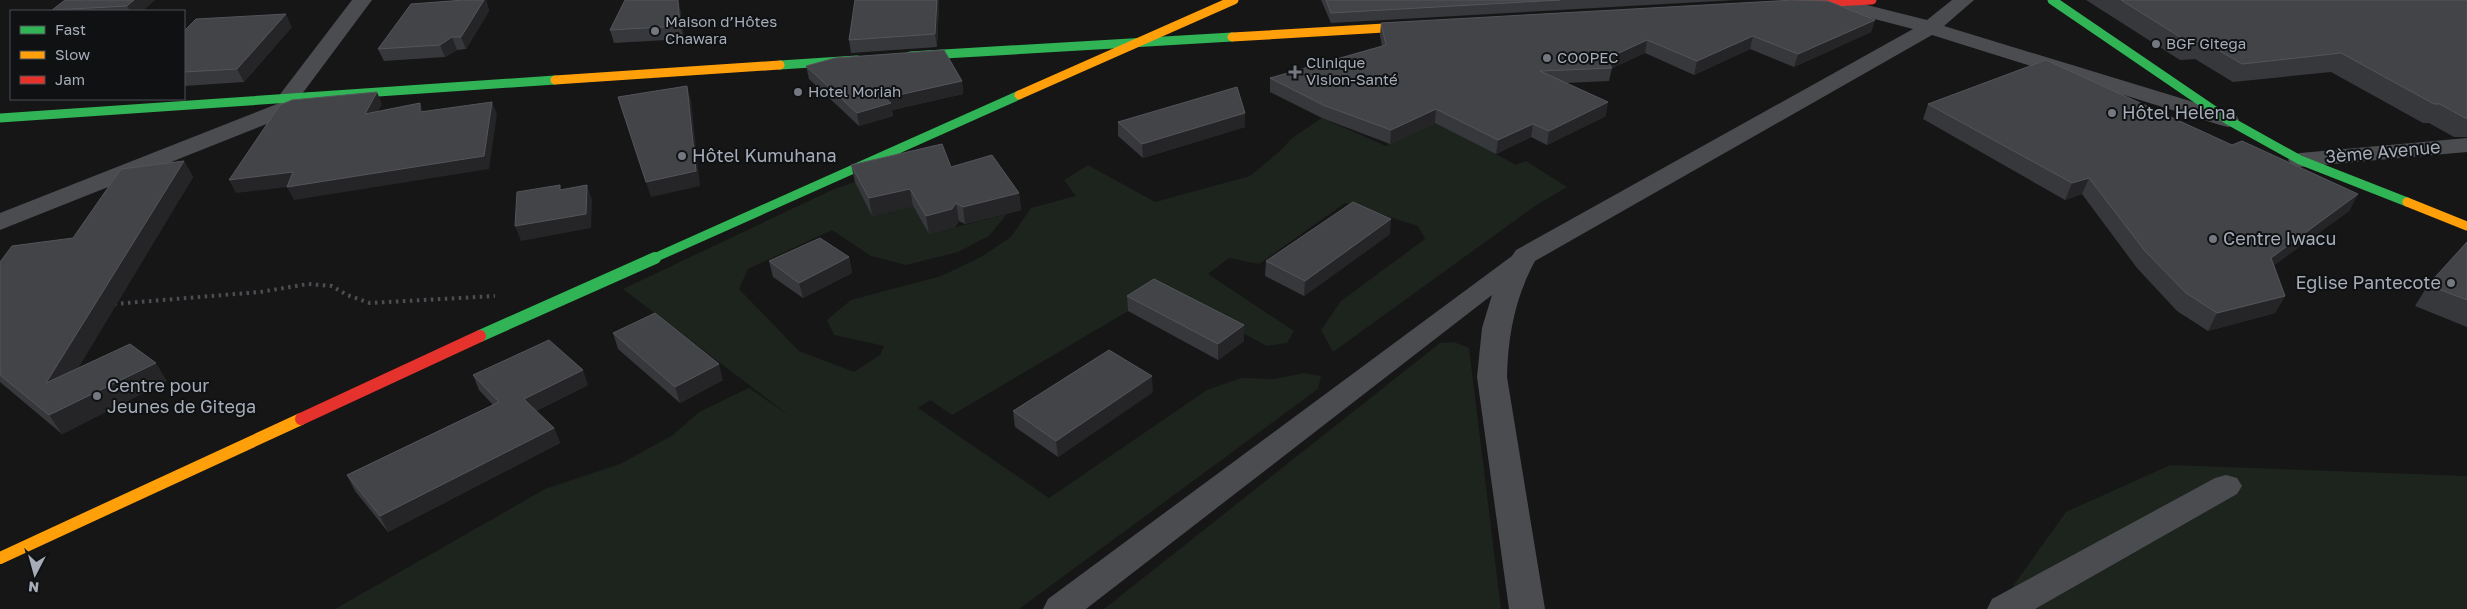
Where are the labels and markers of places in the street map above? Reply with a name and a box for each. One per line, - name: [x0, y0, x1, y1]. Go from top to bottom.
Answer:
- place label: Maison d’Hôtes Chawara: [665, 12, 777, 47]
- marker: Maison d’Hôtes Chawara: [649, 25, 661, 37]
- place label: BGF Gitega: [2166, 34, 2246, 52]
- marker: BGF Gitega: [2150, 38, 2162, 50]
- place label: COOPEC: [1557, 48, 1619, 66]
- marker: COOPEC: [1541, 52, 1553, 64]
- place label: Clinique Vision-Santé: [1306, 53, 1398, 88]
- marker: Clinique Vision-Santé: [1288, 65, 1302, 79]
- place label: Hotel Moriah: [808, 82, 901, 100]
- marker: Hotel Moriah: [792, 86, 804, 98]
- place label: Hôtel Helena: [2122, 101, 2236, 123]
- marker: Hôtel Helena: [2106, 107, 2118, 119]
- place label: Hôtel Kumuhana: [692, 144, 837, 166]
- marker: Hôtel Kumuhana: [676, 150, 688, 162]
- place label: Centre Iwacu: [2223, 227, 2336, 249]
- marker: Centre Iwacu: [2207, 233, 2219, 245]
- place label: Eglise Pantecote: [2296, 271, 2441, 293]
- marker: Eglise Pantecote: [2445, 277, 2457, 289]
- place label: Centre pour Jeunes de Gitega: [107, 374, 256, 417]
- marker: Centre pour Jeunes de Gitega: [91, 390, 103, 402]

